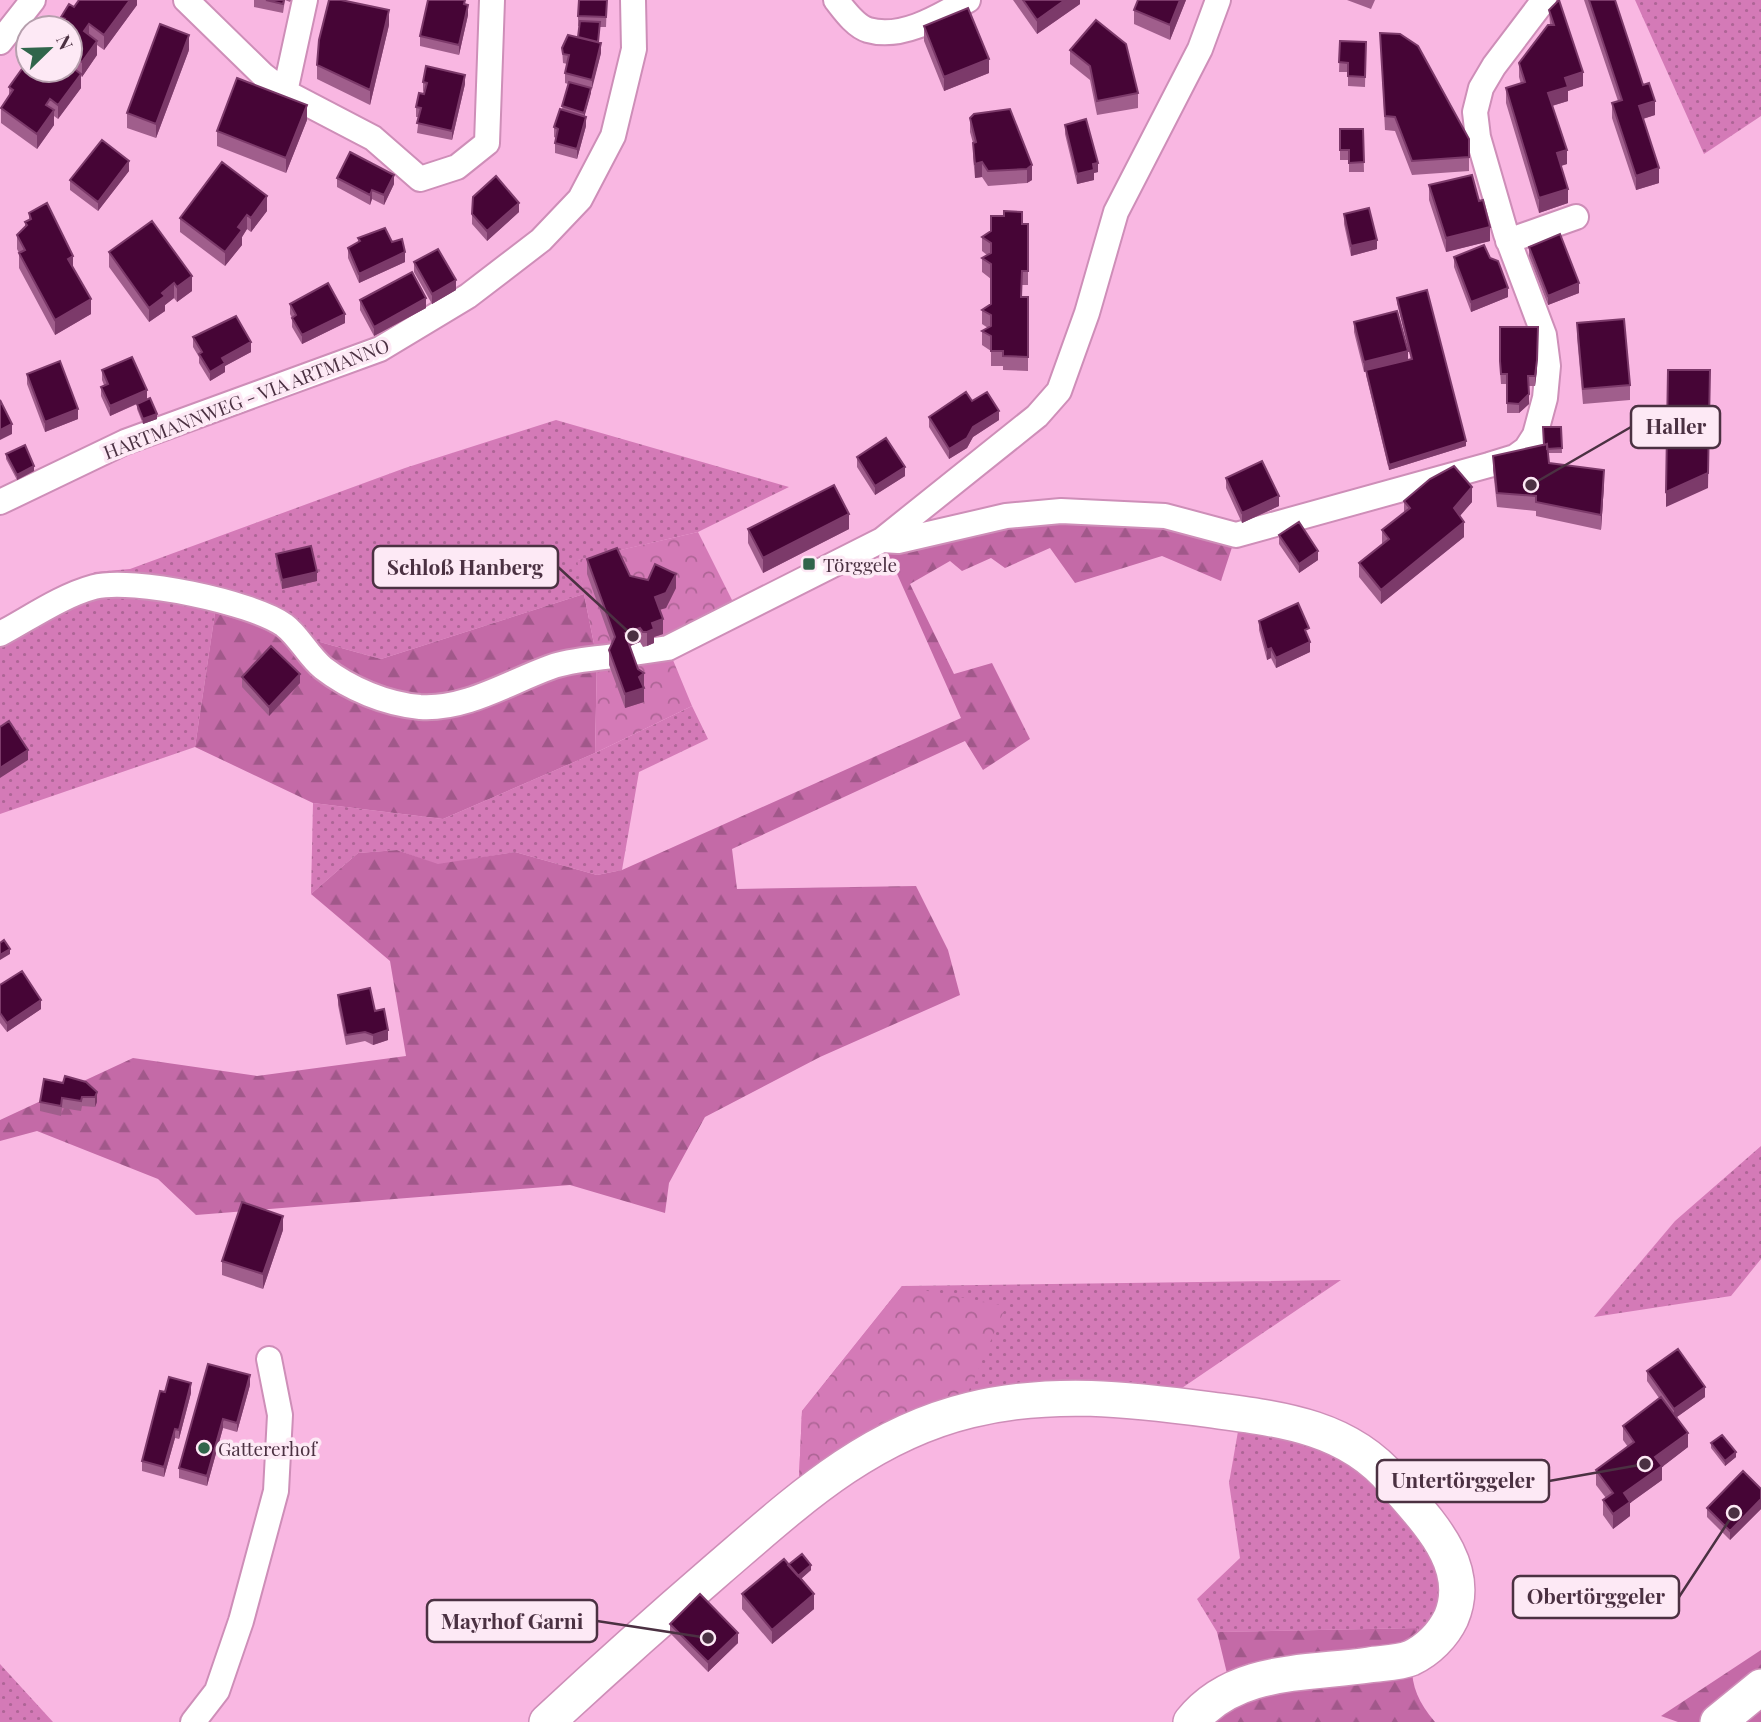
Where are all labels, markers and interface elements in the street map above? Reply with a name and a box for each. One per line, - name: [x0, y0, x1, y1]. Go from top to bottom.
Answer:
- north arrow: [14, 14, 84, 84]
- text: N: [51, 31, 80, 54]
- street label: HARTMANNWEG - VIA ARTMANNO: [99, 331, 393, 465]
- callout: Haller: [1631, 406, 1720, 448]
- text: Haller: [1646, 411, 1707, 439]
- callout: Schloß Hanberg: [373, 546, 558, 588]
- place label: Törggele: [823, 551, 897, 577]
- text: Schloß Hanberg: [387, 552, 544, 580]
- marker: Törggele: [801, 556, 817, 572]
- place label: Gattererhof: [218, 1435, 318, 1461]
- marker: Gattererhof: [196, 1440, 212, 1456]
- callout: Untertörggeler: [1377, 1460, 1549, 1502]
- text: Untertörggeler: [1391, 1465, 1535, 1493]
- callout: Obertörggeler: [1513, 1576, 1679, 1618]
- text: Obertörggeler: [1527, 1581, 1665, 1609]
- callout: Mayrhof Garni: [427, 1600, 597, 1642]
- text: Mayrhof Garni: [441, 1606, 584, 1634]

